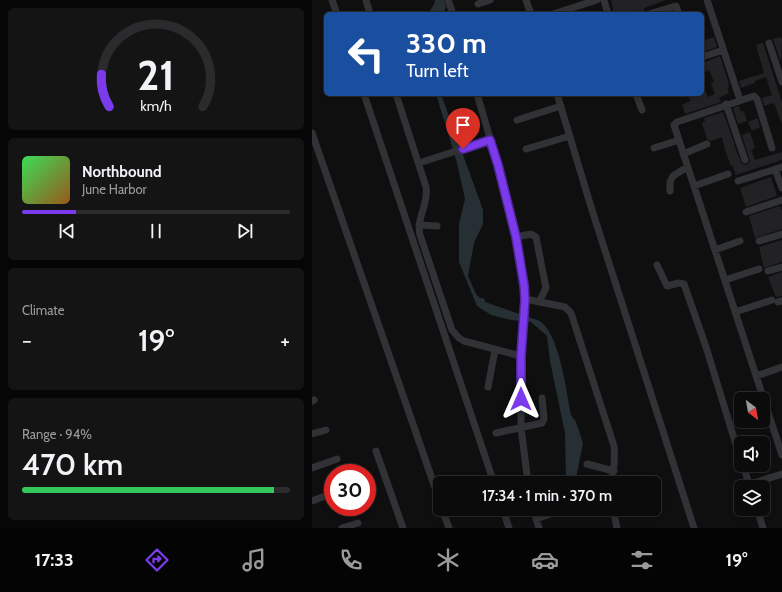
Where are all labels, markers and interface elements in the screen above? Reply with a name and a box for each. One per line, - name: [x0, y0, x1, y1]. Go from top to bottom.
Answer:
- text: 330 m: [406, 26, 487, 60]
- icon: left: [340, 28, 392, 80]
- text: 21: [137, 50, 175, 100]
- text: Turn left: [406, 60, 469, 82]
- text: km/h: [140, 97, 172, 115]
- pin: [446, 108, 480, 149]
- icon: arrive: [452, 114, 474, 136]
- text: Northbound: [82, 163, 162, 181]
- text: June Harbor: [82, 181, 147, 197]
- icon: previous: [56, 220, 78, 242]
- icon: pause: [145, 220, 167, 242]
- icon: next: [234, 220, 256, 242]
- text: Climate: [22, 302, 64, 318]
- text: 19°: [138, 322, 174, 359]
- text: −: [22, 327, 32, 354]
- text: +: [280, 327, 290, 354]
- position arrow: [500, 378, 542, 420]
- north arrow: [734, 392, 770, 428]
- map controls: [734, 392, 770, 516]
- text: Range · 94%: [22, 426, 92, 442]
- button: sound: [734, 436, 770, 472]
- text: 470 km: [22, 446, 123, 483]
- speed limit sign: 30: [324, 464, 376, 516]
- button: layers: [734, 480, 770, 516]
- text: 17:34 · 1 min · 370 m: [482, 487, 612, 505]
- icon: directions: [143, 546, 171, 574]
- icon: music: [240, 546, 268, 574]
- icon: phone: [337, 546, 365, 574]
- icon: climate: [434, 546, 462, 574]
- icon: car: [531, 546, 559, 574]
- icon: filters: [628, 546, 656, 574]
- text: 17:33: [35, 549, 74, 571]
- text: 19°: [725, 549, 747, 571]

